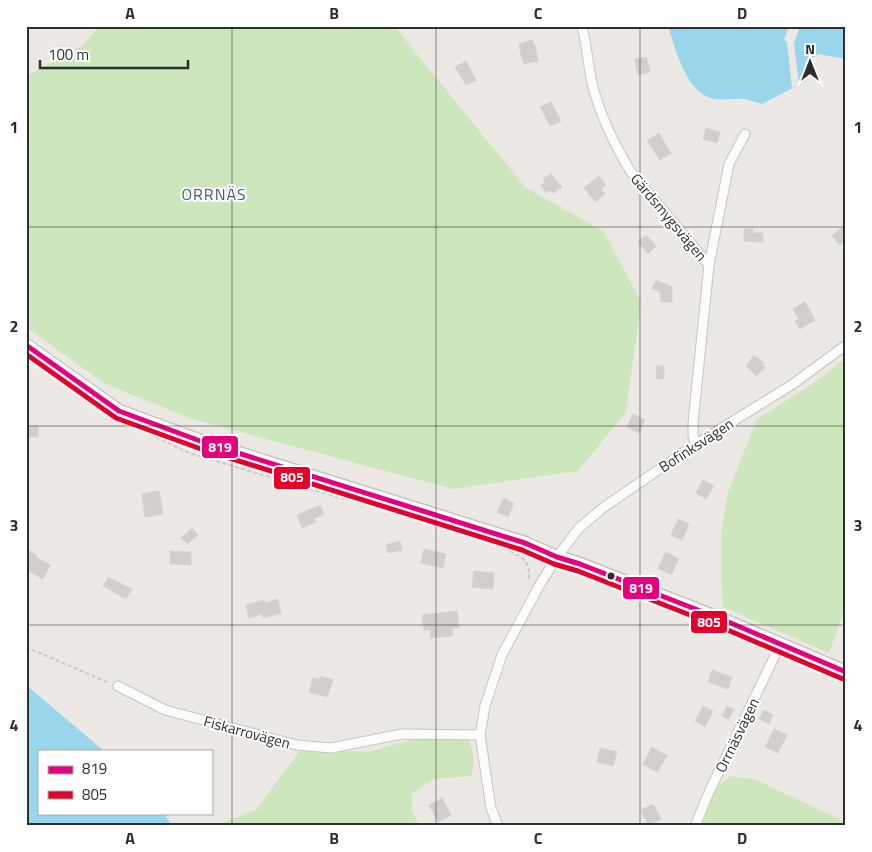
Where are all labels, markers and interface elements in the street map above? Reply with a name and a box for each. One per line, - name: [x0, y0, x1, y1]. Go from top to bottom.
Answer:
- text: A: [125, 1, 135, 25]
- text: B: [329, 1, 339, 25]
- text: C: [534, 1, 543, 25]
- text: D: [737, 1, 747, 25]
- scale bar: [40, 38, 188, 70]
- north arrow: [784, 38, 834, 88]
- text: N: [805, 38, 815, 59]
- text: 100 m: [48, 43, 89, 66]
- text: 1: [10, 115, 18, 139]
- text: 1: [854, 115, 862, 139]
- street label: Gärdsmygsvägen: [625, 168, 713, 266]
- district label: ORRNÄS: [181, 182, 247, 206]
- text: 2: [10, 314, 18, 338]
- text: 2: [854, 314, 862, 338]
- street label: Bofinksvägen: [654, 412, 738, 478]
- line badge: 819: [201, 435, 239, 459]
- text: 819: [208, 436, 232, 457]
- line badge: 805: [273, 466, 311, 490]
- text: 805: [280, 466, 304, 487]
- text: 3: [10, 513, 18, 537]
- text: 3: [854, 513, 862, 537]
- unlabelled marker: [606, 571, 616, 581]
- line badge: 819: [622, 576, 660, 600]
- text: 819: [629, 577, 653, 598]
- line badge: 805: [690, 610, 728, 634]
- text: 805: [697, 611, 721, 632]
- street label: Orrnäsvägen: [709, 694, 765, 776]
- street label: Fiskarrovägen: [201, 709, 293, 755]
- text: 4: [10, 713, 19, 737]
- text: 4: [854, 713, 863, 737]
- legend: [38, 750, 212, 814]
- text: 819: [82, 757, 107, 780]
- text: 805: [82, 783, 107, 806]
- text: A: [125, 826, 135, 850]
- text: B: [329, 826, 339, 850]
- text: C: [534, 826, 543, 850]
- text: D: [737, 826, 747, 850]

